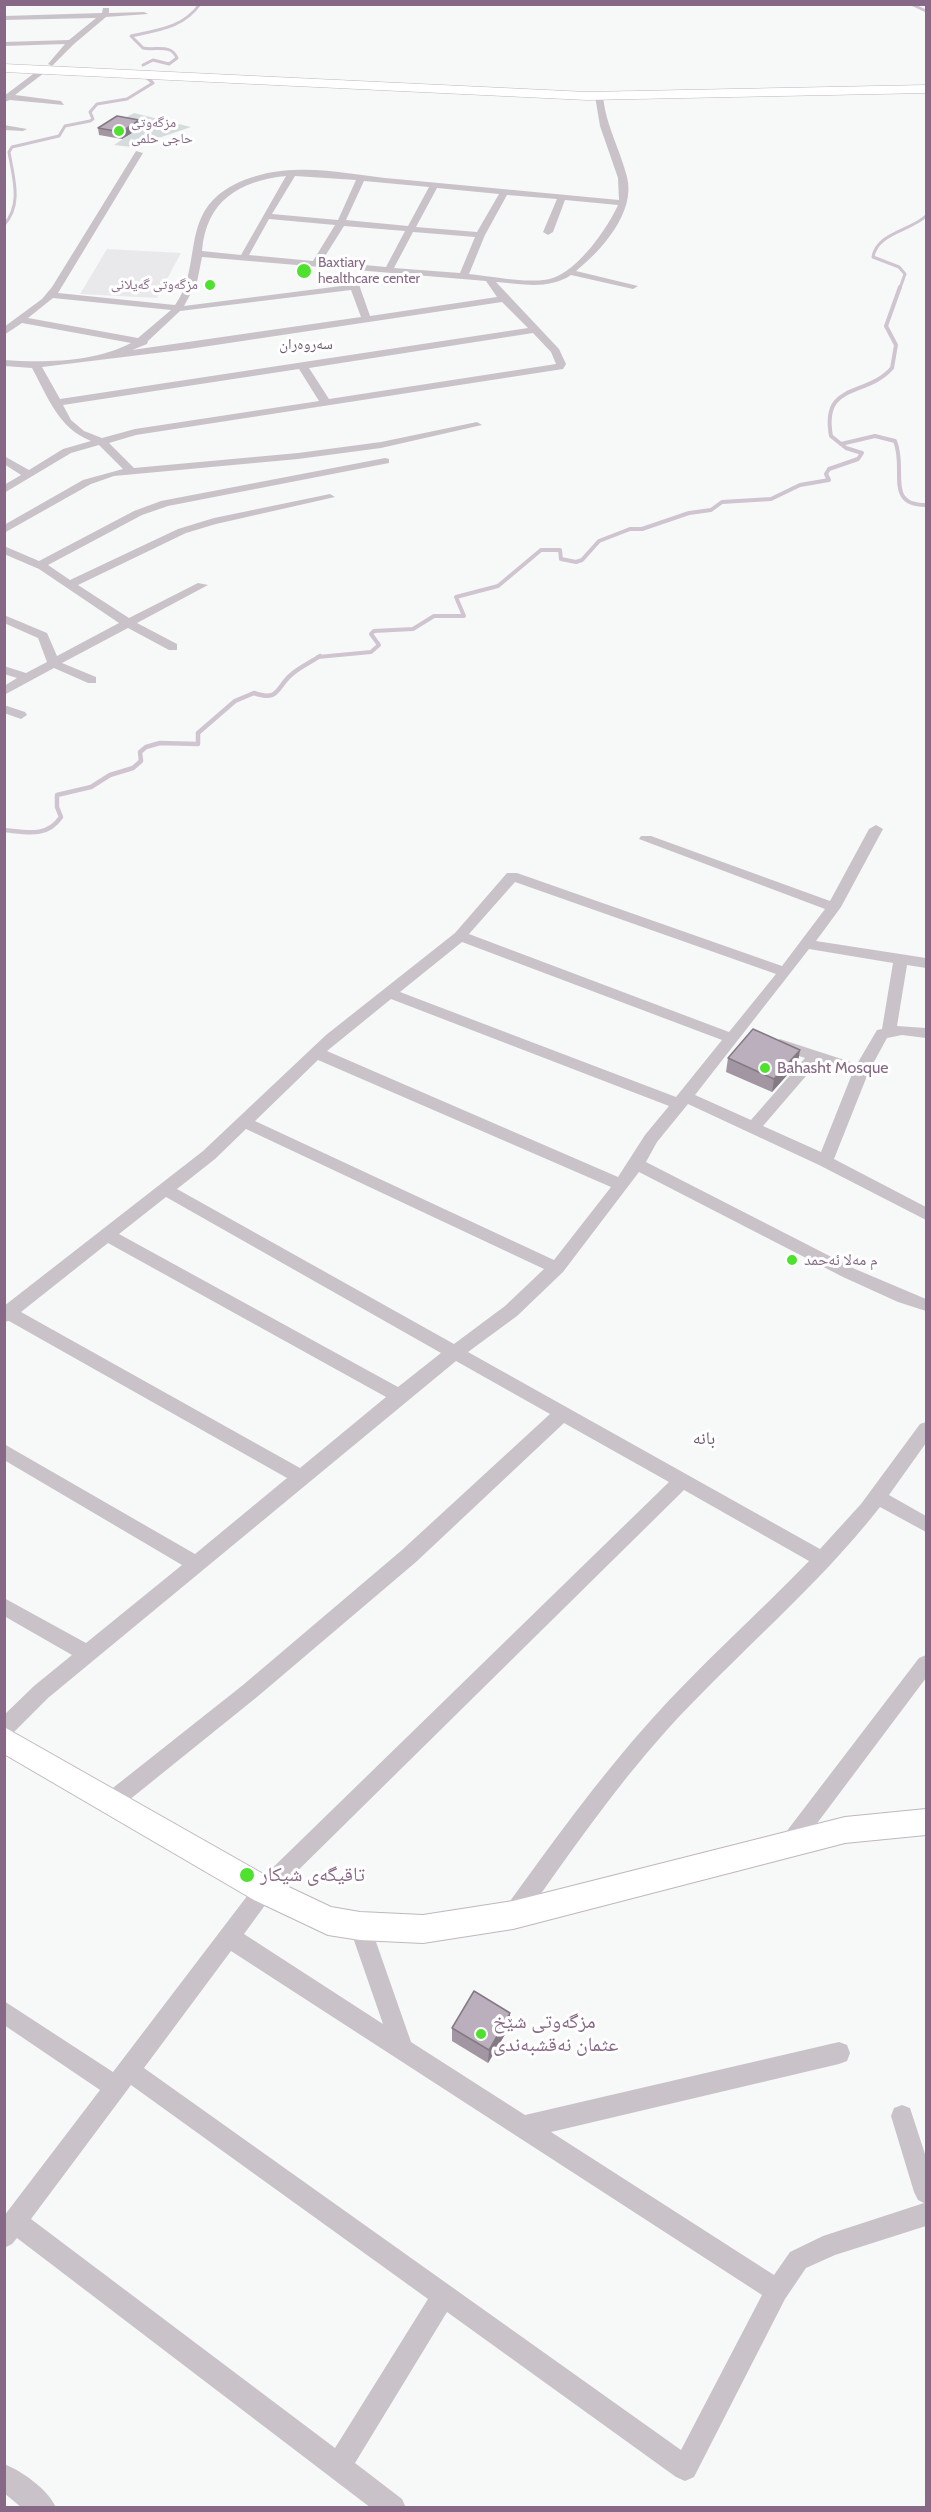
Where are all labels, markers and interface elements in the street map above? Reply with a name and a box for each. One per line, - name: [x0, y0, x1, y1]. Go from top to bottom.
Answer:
- place label: مزگەوتی حاجی حلمی: [131, 115, 193, 148]
- marker: مزگەوتی حاجی حلمی: [112, 124, 126, 138]
- place label: Baxtiary healthcare center: [318, 255, 420, 288]
- marker: Baxtiary healthcare center: [295, 262, 313, 280]
- place label: مزگەوتی گەیلانی: [111, 277, 198, 293]
- marker: مزگەوتی گەیلانی: [203, 278, 217, 292]
- district label: سەروەران: [279, 336, 333, 354]
- place label: Bahasht Mosque: [777, 1058, 888, 1078]
- marker: Bahasht Mosque: [758, 1061, 772, 1075]
- place label: م مەلا ئەحمد: [804, 1250, 878, 1270]
- marker: م مەلا ئەحمد: [785, 1253, 799, 1267]
- district label: بانە: [693, 1428, 715, 1450]
- place label: تاقیگەی شیکار: [260, 1863, 365, 1887]
- marker: تاقیگەی شیکار: [238, 1866, 256, 1884]
- place label: مزگەوتی شێخ عثمان نەقشبەندی: [493, 2010, 618, 2057]
- marker: مزگەوتی شێخ عثمان نەقشبەندی: [474, 2027, 488, 2041]

